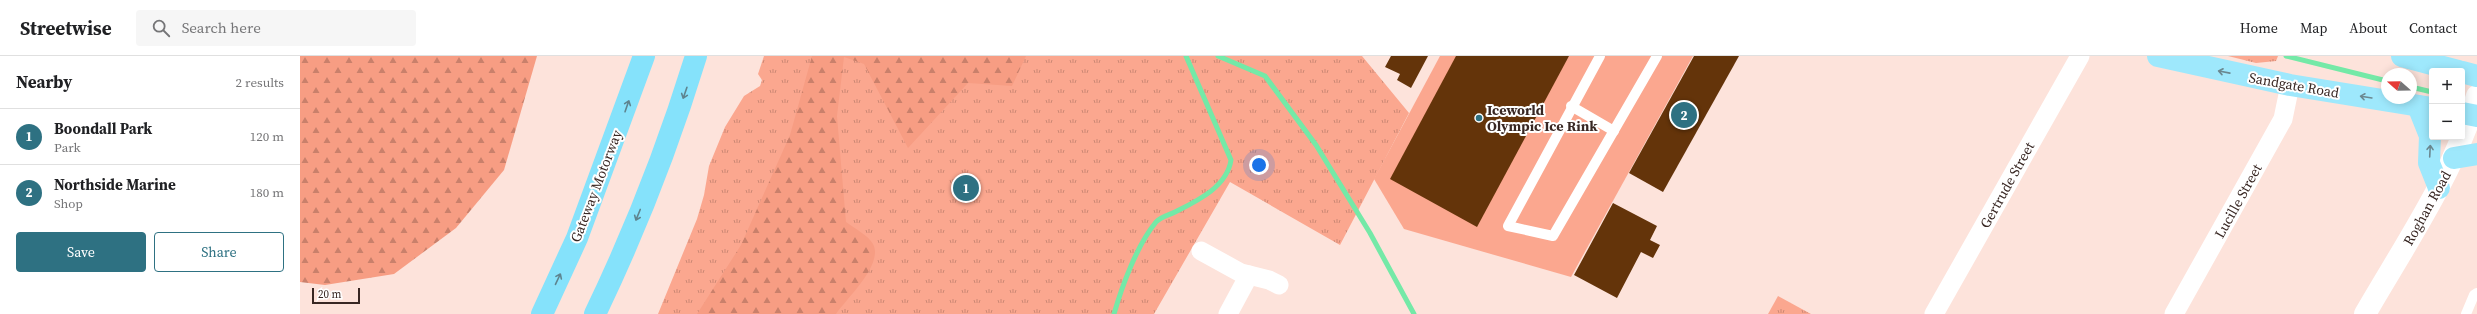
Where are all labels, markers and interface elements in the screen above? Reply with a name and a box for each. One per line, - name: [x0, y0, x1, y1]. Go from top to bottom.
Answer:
- search box: [136, 10, 416, 46]
- text: Streetwise: [20, 15, 112, 41]
- icon: search: [150, 17, 172, 39]
- text: Search here: [182, 17, 261, 38]
- text: Home: [2240, 18, 2278, 38]
- text: Map: [2300, 18, 2327, 38]
- text: About: [2349, 18, 2387, 38]
- text: Contact: [2409, 18, 2457, 38]
- one-way arrow: [2218, 67, 2231, 75]
- street label: Sandgate Road: [2247, 67, 2341, 103]
- north arrow: [2381, 68, 2417, 104]
- map controls: [2429, 68, 2465, 140]
- button: +: [2429, 68, 2465, 104]
- text: Nearby: [16, 70, 72, 94]
- text: 2 results: [236, 74, 284, 91]
- one-way arrow: [680, 87, 688, 99]
- one-way arrow: [2360, 93, 2373, 101]
- one-way arrow: [623, 100, 631, 112]
- place label: Iceworld Olympic Ice Rink: [1487, 100, 1598, 136]
- pin: 2: [1671, 100, 1697, 130]
- button: −: [2429, 104, 2465, 140]
- marker: Iceworld Olympic Ice Rink: [1474, 113, 1484, 123]
- text: Boondall Park: [54, 118, 152, 139]
- street label: Gateway Motorway: [565, 126, 627, 245]
- text: 1: [25, 128, 33, 145]
- text: 120 m: [250, 128, 284, 145]
- street label: Gertrude Street: [1975, 138, 2039, 232]
- text: Park: [54, 139, 81, 156]
- one-way arrow: [2427, 145, 2434, 158]
- your location: [1249, 155, 1269, 175]
- street label: Lucille Street: [2209, 160, 2267, 242]
- street label: Roghan Road: [2398, 167, 2456, 249]
- pin: 1: [953, 173, 979, 203]
- text: Northside Marine: [54, 174, 176, 195]
- text: 2: [25, 184, 33, 201]
- text: 180 m: [250, 184, 284, 201]
- text: Shop: [54, 195, 83, 212]
- one-way arrow: [634, 208, 642, 220]
- button: Save: [16, 232, 146, 272]
- button: Share: [154, 232, 284, 272]
- one-way arrow: [555, 273, 562, 285]
- scale bar: [312, 286, 360, 305]
- text: 20 m: [318, 287, 341, 302]

